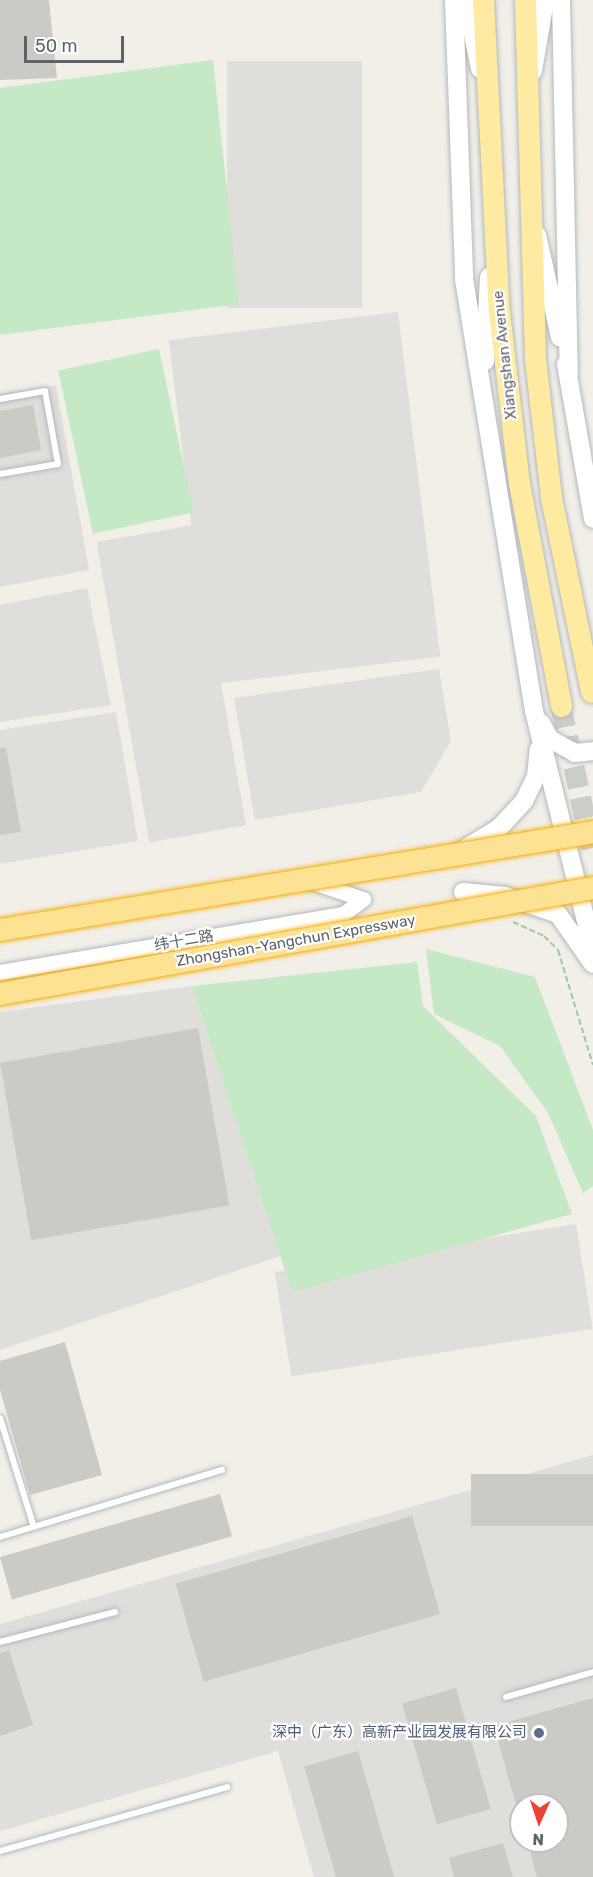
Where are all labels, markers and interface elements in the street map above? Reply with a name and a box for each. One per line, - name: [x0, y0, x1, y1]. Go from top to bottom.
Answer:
- scale bar: [27, 24, 128, 62]
- text: 50 m: [35, 35, 78, 57]
- street label: Xiangshan Avenue: [489, 290, 521, 420]
- street label: Zhongshan-Yangchun Expressway: [175, 911, 417, 971]
- street label: 纬十二路: [153, 927, 215, 955]
- place label: 深中（广东）高新产业园发展有限公司: [272, 1724, 527, 1742]
- marker: 深中（广东）高新产业园发展有限公司: [532, 1726, 546, 1740]
- north arrow: [509, 1793, 569, 1853]
- text: N: [532, 1830, 544, 1849]

